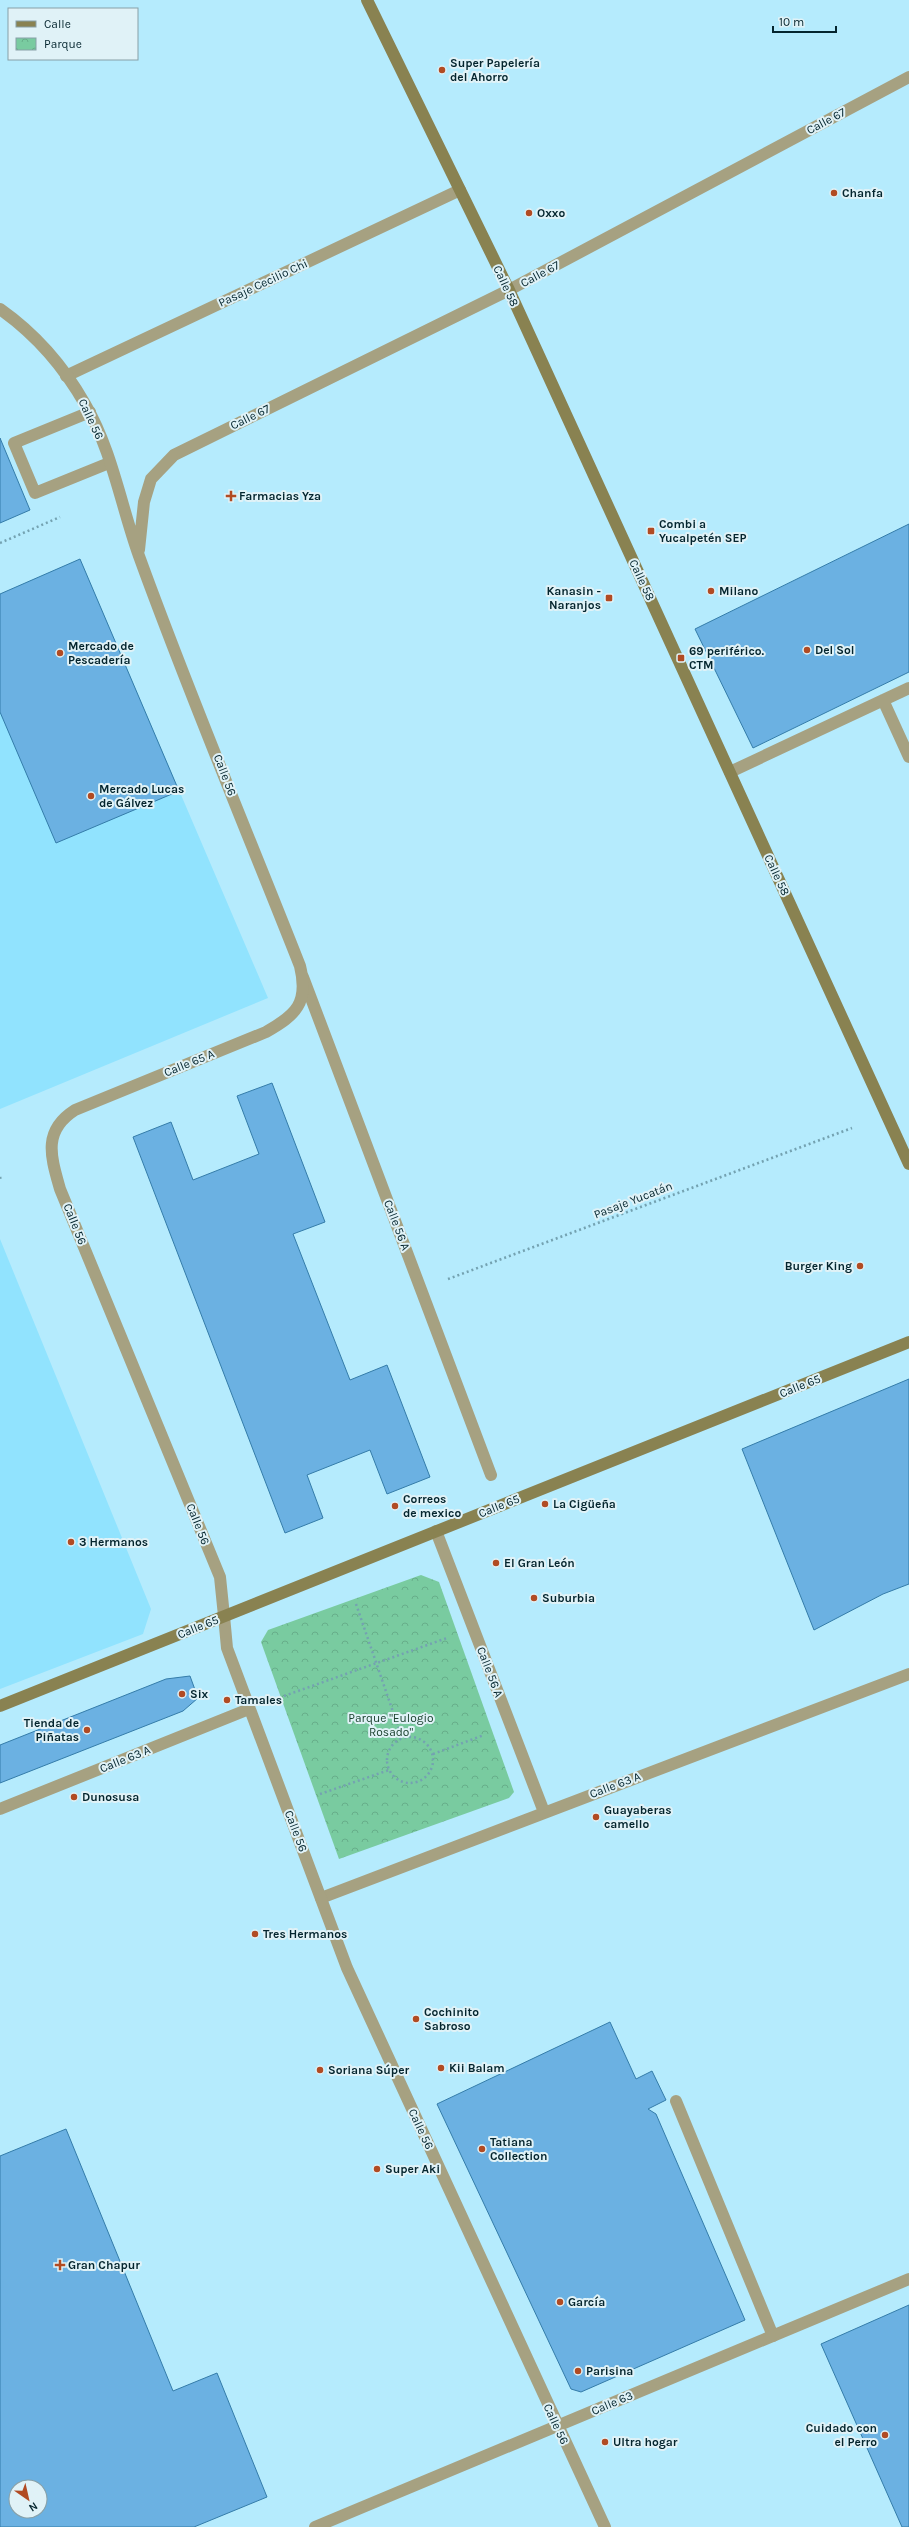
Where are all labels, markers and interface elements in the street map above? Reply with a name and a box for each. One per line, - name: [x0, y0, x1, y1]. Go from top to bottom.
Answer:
- legend: [8, 8, 138, 60]
- scale bar: [773, 8, 836, 34]
- text: 10 m: [779, 15, 804, 29]
- text: Calle: [44, 17, 71, 31]
- text: Parque: [44, 37, 82, 51]
- place label: Super Papelería del Ahorro: [450, 56, 540, 84]
- marker: Super Papelería del Ahorro: [437, 65, 447, 75]
- street label: Calle 67: [804, 105, 848, 137]
- place label: Chanfa: [842, 186, 883, 200]
- marker: Chanfa: [829, 188, 839, 198]
- place label: Oxxo: [537, 206, 565, 220]
- marker: Oxxo: [524, 208, 534, 218]
- street label: Pasaje Cecilio Chi: [216, 256, 310, 310]
- street label: Calle 67: [518, 258, 562, 290]
- street label: Calle 58: [490, 263, 522, 309]
- street label: Calle 56: [75, 396, 107, 442]
- street label: Calle 67: [228, 401, 272, 433]
- place label: Farmacias Yza: [239, 489, 321, 503]
- marker: Farmacias Yza: [226, 491, 236, 501]
- place label: Combi a Yucalpetén SEP: [659, 517, 747, 545]
- marker: Combi a Yucalpetén SEP: [646, 526, 656, 536]
- street label: Calle 58: [626, 557, 658, 603]
- place label: Kanasin - Naranjos: [546, 584, 601, 612]
- place label: Milano: [719, 584, 759, 598]
- marker: Milano: [706, 586, 716, 596]
- marker: Kanasin - Naranjos: [604, 593, 614, 603]
- place label: Mercado de Pescadería: [68, 639, 134, 667]
- place label: Del Sol: [815, 643, 854, 657]
- place label: 69 periférico. CTM: [689, 644, 765, 672]
- marker: Del Sol: [802, 645, 812, 655]
- marker: Mercado de Pescadería: [55, 648, 65, 658]
- marker: 69 periférico. CTM: [676, 653, 686, 663]
- street label: Calle 56: [211, 752, 239, 798]
- place label: Mercado Lucas de Gálvez: [99, 782, 184, 810]
- marker: Mercado Lucas de Gálvez: [86, 791, 96, 801]
- street label: Calle 58: [761, 852, 793, 898]
- street label: Calle 65 A: [162, 1047, 216, 1079]
- street label: Pasaje Yucatán: [592, 1179, 674, 1221]
- street label: Calle 56 A: [381, 1198, 413, 1252]
- street label: Calle 56: [60, 1201, 90, 1247]
- place label: Burger King: [785, 1259, 852, 1273]
- marker: Burger King: [855, 1261, 865, 1271]
- street label: Calle 65: [777, 1371, 823, 1401]
- street label: Calle 65: [476, 1491, 522, 1521]
- place label: Correos de mexico: [403, 1492, 461, 1520]
- place label: La Cigüeña: [553, 1497, 616, 1511]
- marker: La Cigüeña: [540, 1499, 550, 1509]
- street label: Calle 56: [183, 1501, 213, 1547]
- marker: Correos de mexico: [390, 1501, 400, 1511]
- place label: 3 Hermanos: [79, 1535, 148, 1549]
- marker: 3 Hermanos: [66, 1537, 76, 1547]
- place label: El Gran León: [504, 1556, 575, 1570]
- marker: El Gran León: [491, 1558, 501, 1568]
- place label: Suburbia: [542, 1591, 595, 1605]
- marker: Suburbia: [529, 1593, 539, 1603]
- street label: Calle 65: [175, 1612, 221, 1642]
- street label: Calle 56 A: [474, 1645, 506, 1699]
- place label: Six: [190, 1687, 209, 1701]
- marker: Six: [177, 1689, 187, 1699]
- place label: Tamales: [235, 1693, 282, 1707]
- marker: Tamales: [222, 1695, 232, 1705]
- park label: Parque "Eulogio Rosado": [348, 1711, 434, 1739]
- place label: Tienda de Piñatas: [24, 1716, 79, 1744]
- marker: Tienda de Piñatas: [82, 1725, 92, 1735]
- street label: Calle 63 A: [98, 1742, 152, 1775]
- street label: Calle 63 A: [588, 1769, 643, 1801]
- place label: Dunosusa: [82, 1790, 139, 1804]
- marker: Dunosusa: [69, 1792, 79, 1802]
- place label: Guayaberas camello: [604, 1803, 672, 1831]
- street label: Calle 56: [282, 1808, 310, 1854]
- marker: Guayaberas camello: [591, 1812, 601, 1822]
- place label: Tres Hermanos: [263, 1927, 347, 1941]
- marker: Tres Hermanos: [250, 1929, 260, 1939]
- place label: Cochinito Sabroso: [424, 2005, 479, 2033]
- marker: Cochinito Sabroso: [411, 2014, 421, 2024]
- place label: Kii Balam: [449, 2061, 505, 2075]
- place label: Soriana Súper: [328, 2063, 409, 2077]
- marker: Kii Balam: [436, 2063, 446, 2073]
- marker: Soriana Súper: [315, 2065, 325, 2075]
- street label: Calle 56: [405, 2106, 437, 2152]
- place label: Tatiana Collection: [490, 2135, 547, 2163]
- marker: Tatiana Collection: [477, 2144, 487, 2154]
- place label: Super Aki: [385, 2162, 440, 2176]
- marker: Super Aki: [372, 2164, 382, 2174]
- place label: Gran Chapur: [68, 2258, 140, 2272]
- marker: Gran Chapur: [55, 2260, 65, 2270]
- place label: García: [568, 2295, 605, 2309]
- marker: García: [555, 2297, 565, 2307]
- place label: Parisina: [586, 2364, 633, 2378]
- marker: Parisina: [573, 2366, 583, 2376]
- street label: Calle 63: [589, 2388, 635, 2418]
- street label: Calle 56: [540, 2401, 572, 2447]
- place label: Cuidado con el Perro: [806, 2421, 877, 2449]
- marker: Cuidado con el Perro: [880, 2430, 890, 2440]
- place label: Ultra hogar: [613, 2435, 678, 2449]
- marker: Ultra hogar: [600, 2437, 610, 2447]
- north arrow: [8, 2479, 48, 2519]
- text: N: [26, 2499, 40, 2514]

